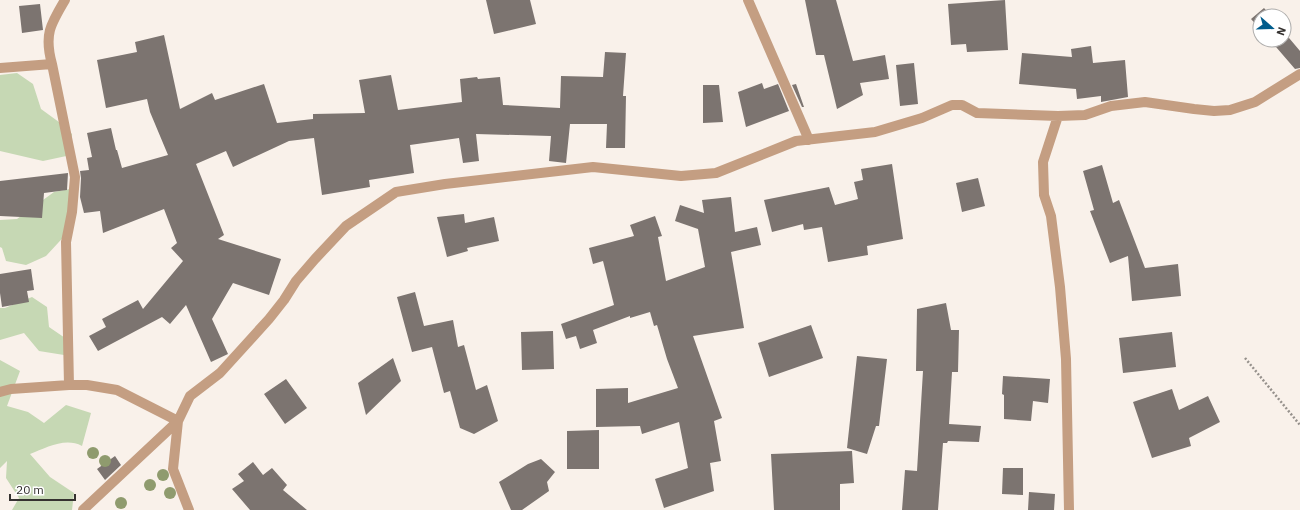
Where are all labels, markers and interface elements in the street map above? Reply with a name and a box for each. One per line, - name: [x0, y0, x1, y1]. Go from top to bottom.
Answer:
- north arrow: [1252, 8, 1292, 48]
- text: N: [1273, 25, 1289, 38]
- scale bar: [10, 476, 75, 502]
- text: 20 m: [16, 482, 44, 497]

